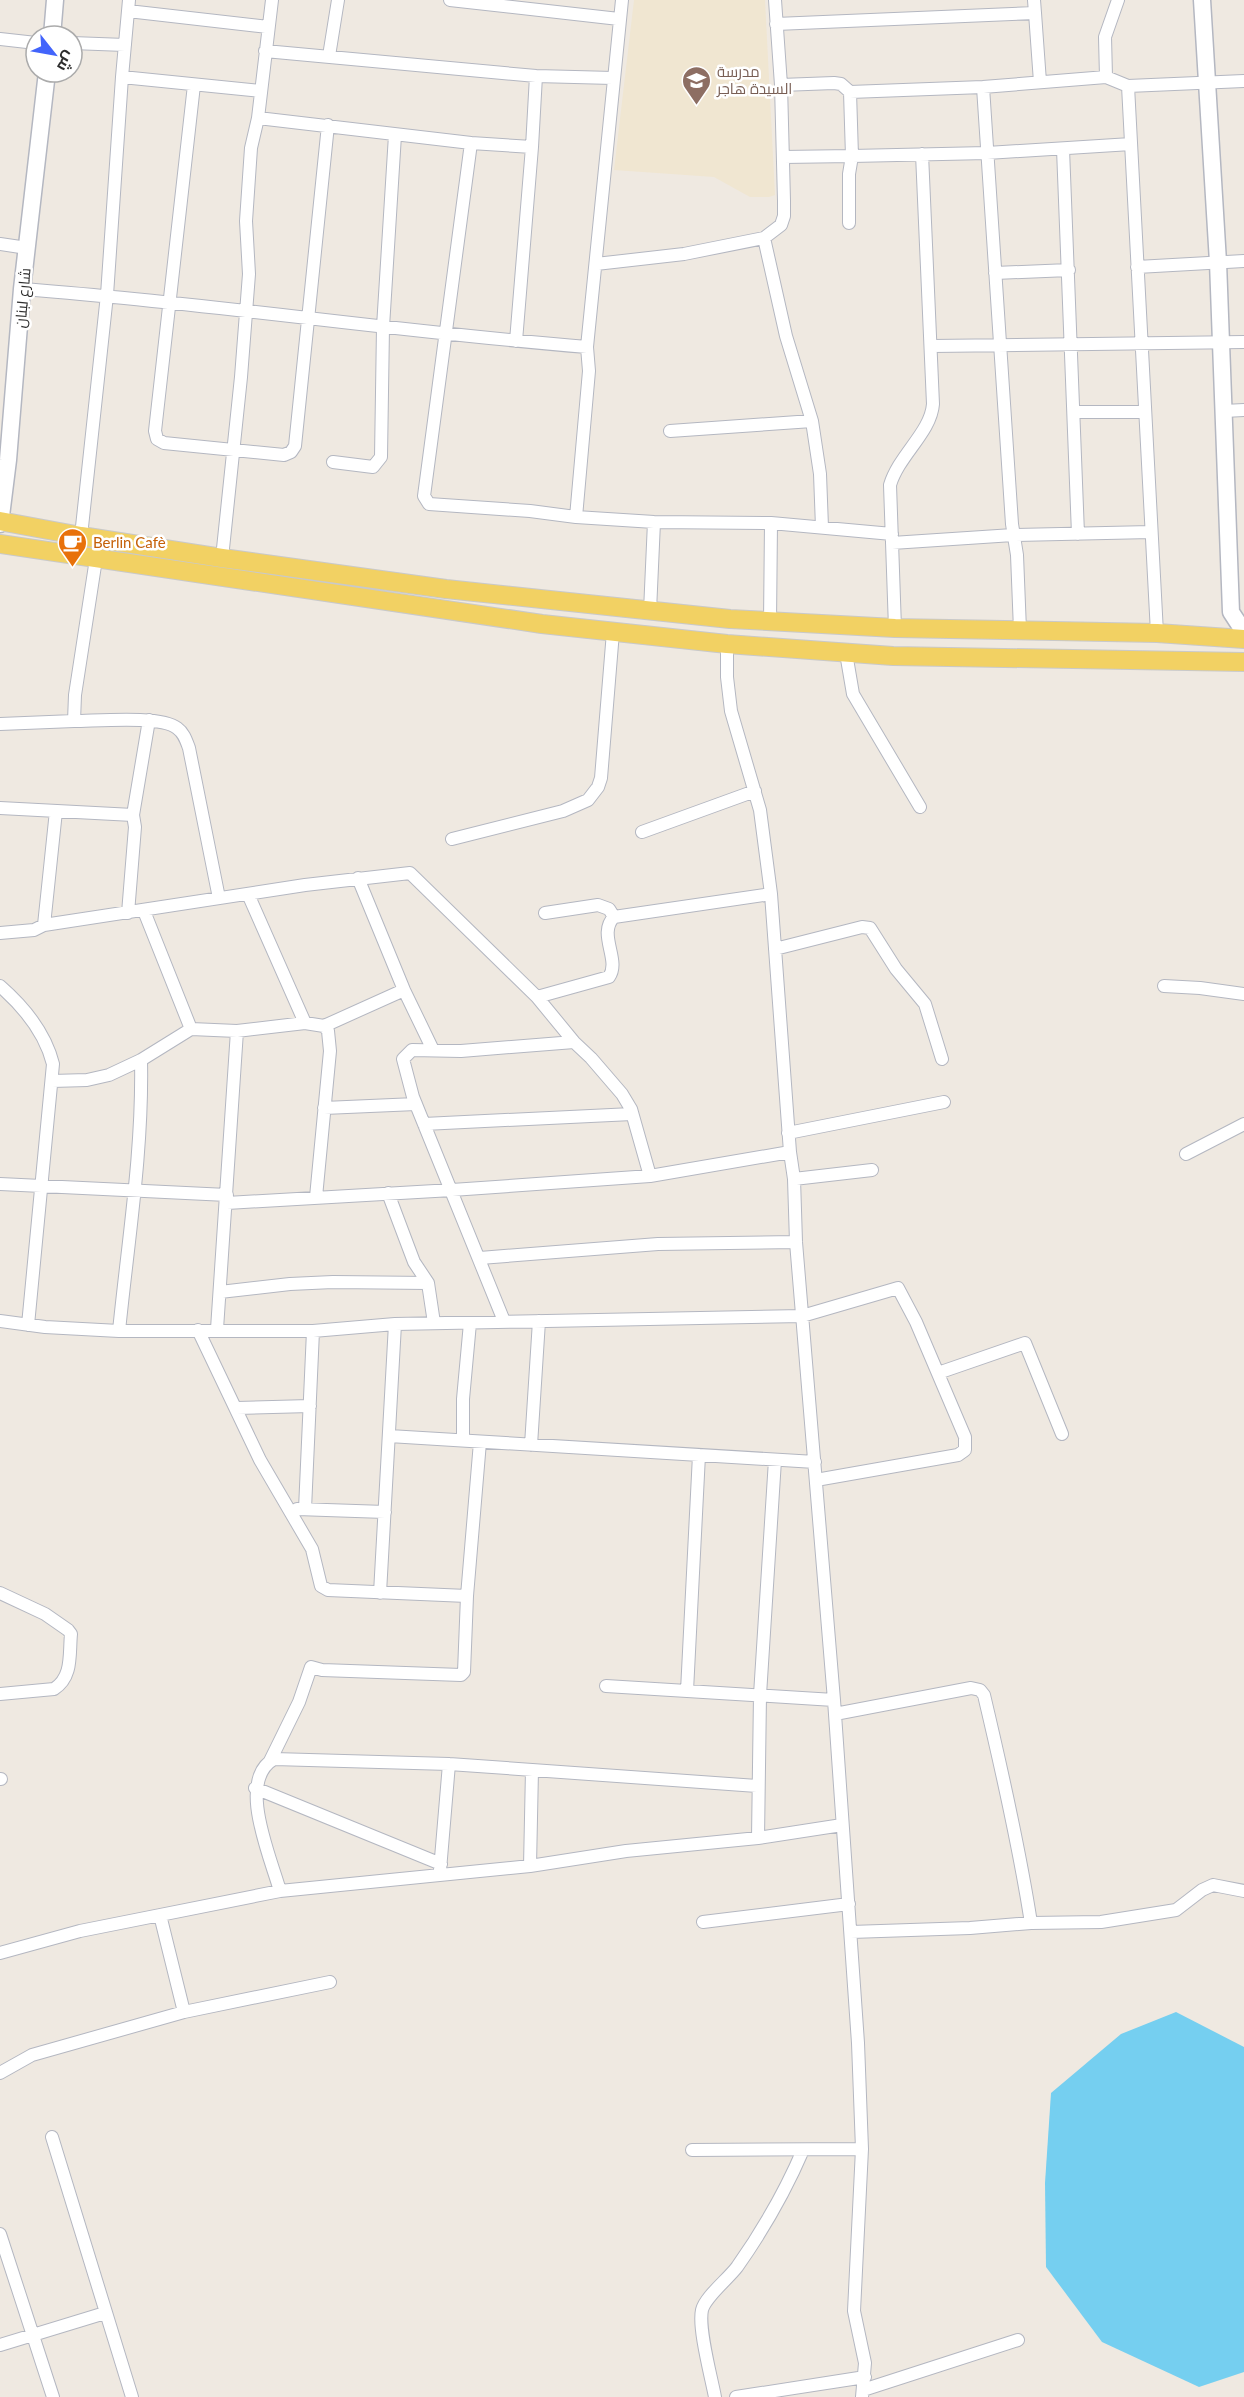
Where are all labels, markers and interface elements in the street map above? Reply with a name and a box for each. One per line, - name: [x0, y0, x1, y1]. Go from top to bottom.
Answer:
- north arrow: [24, 24, 84, 84]
- text: ش: [53, 48, 81, 76]
- place label: مدرسة السيدة هاجر: [716, 62, 792, 98]
- school or university icon: مدرسة السيدة هاجر: [680, 64, 712, 106]
- street label: شارع لبنان: [10, 267, 37, 329]
- cafe icon: Berlin Cafè: [56, 526, 88, 568]
- place label: Berlin Cafè: [93, 533, 166, 551]

